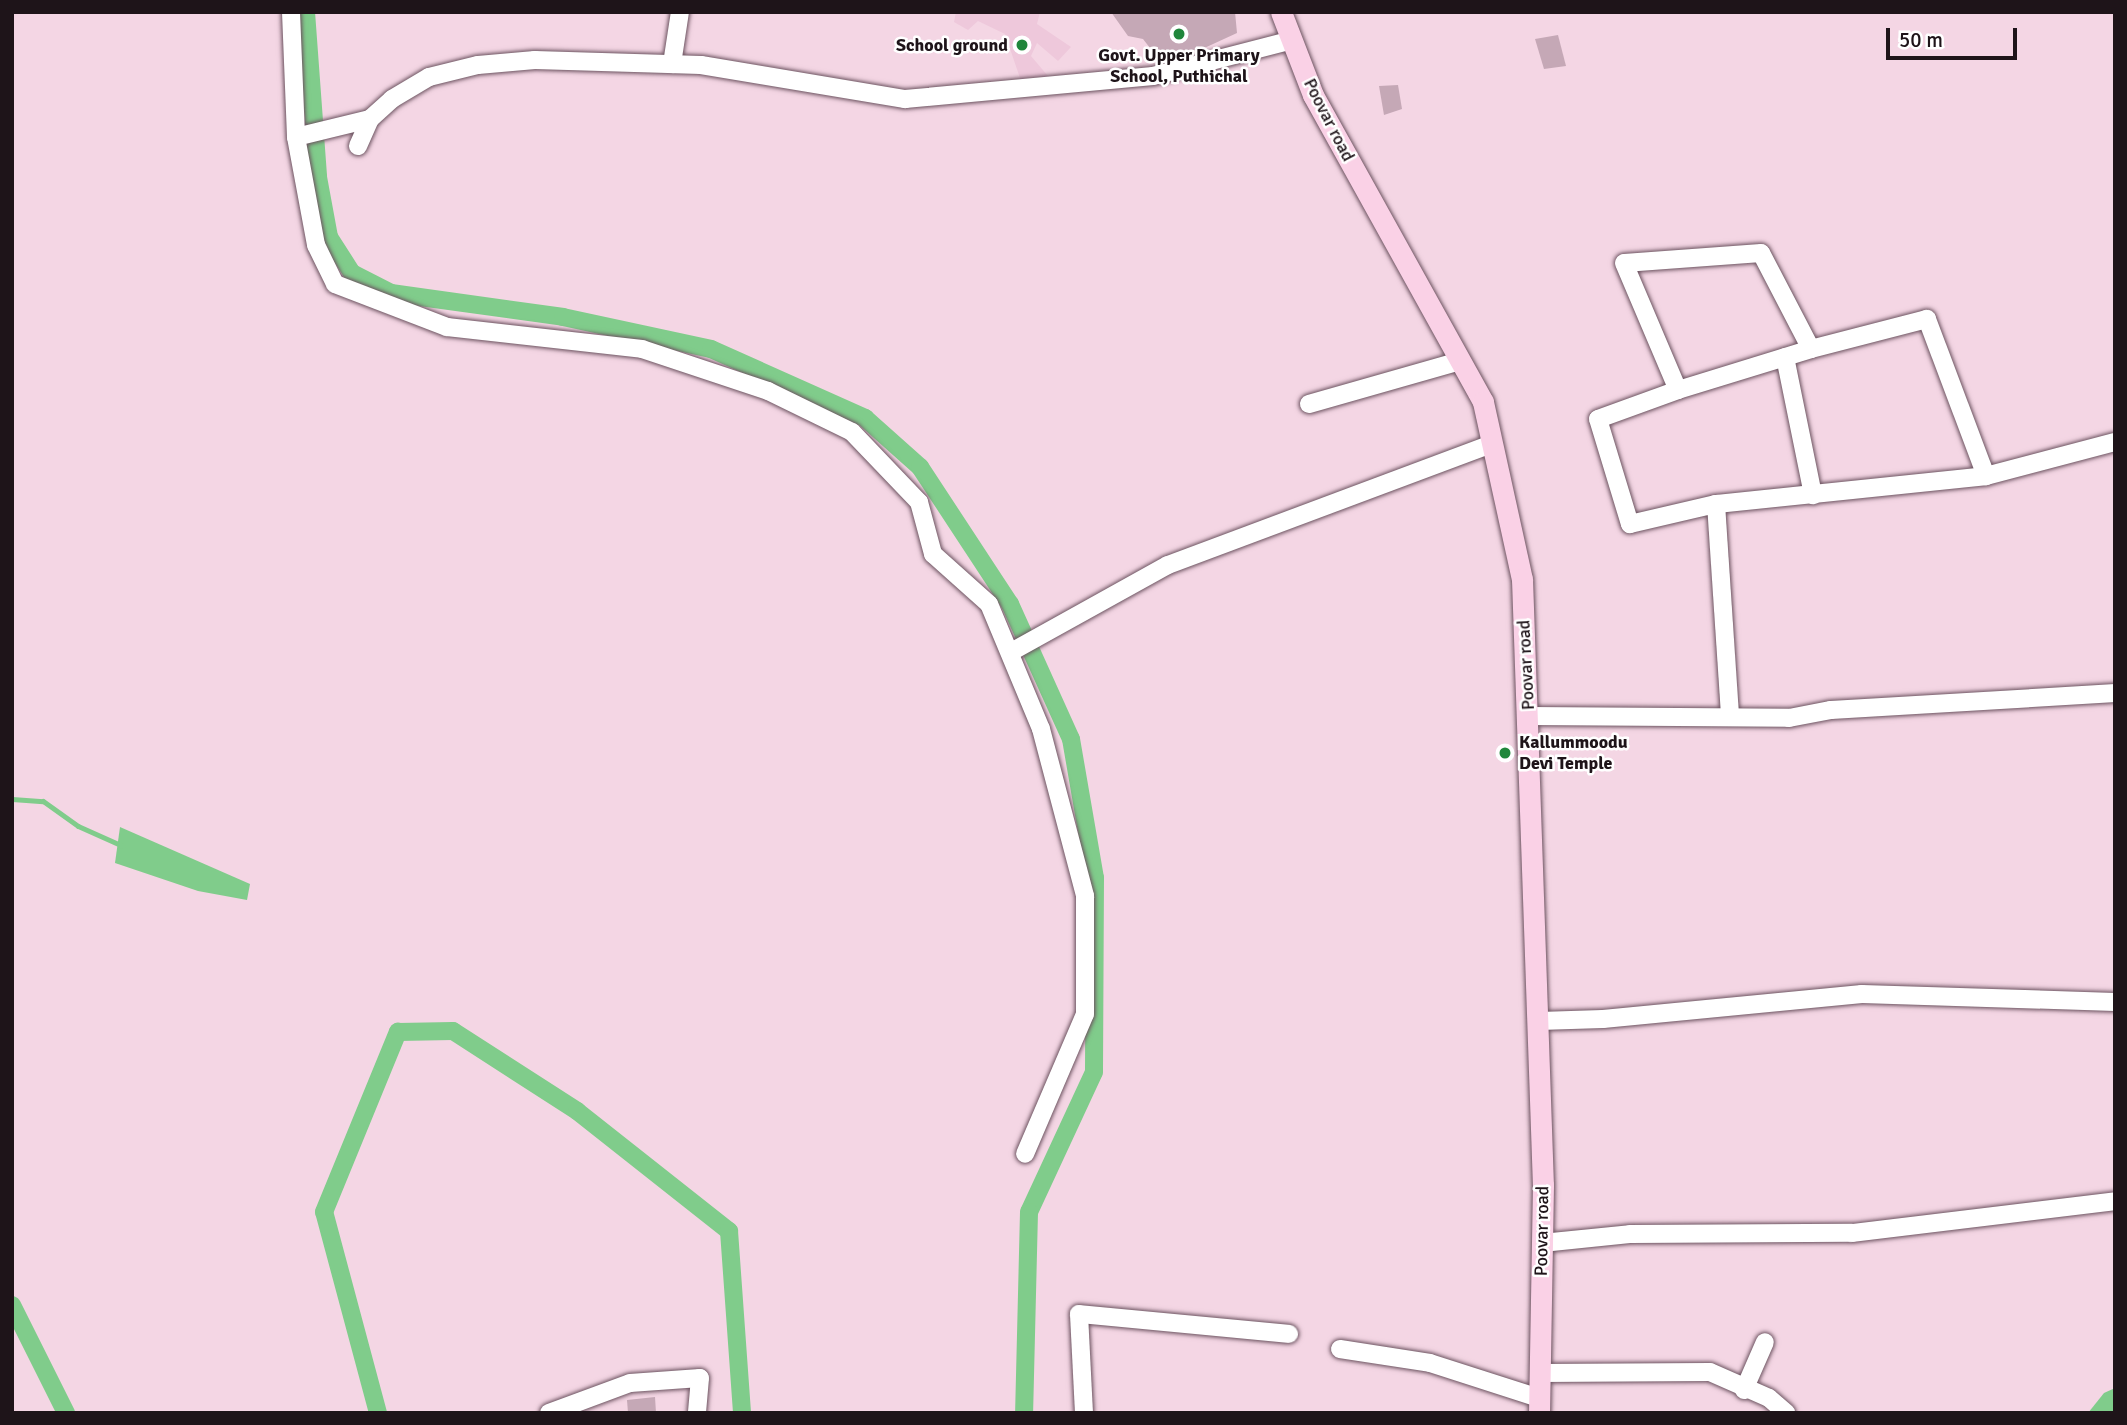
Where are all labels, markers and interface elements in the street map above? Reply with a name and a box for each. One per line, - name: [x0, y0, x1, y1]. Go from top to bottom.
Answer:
- scale bar: [1889, 14, 2020, 58]
- marker: Govt. Upper Primary School, Puthichal: [1171, 26, 1187, 42]
- text: 50 m: [1899, 27, 1943, 53]
- place label: School ground: [896, 34, 1008, 56]
- marker: School ground: [1014, 37, 1030, 53]
- place label: Govt. Upper Primary School, Puthichal: [1098, 45, 1260, 88]
- street label: Poovar road: [1299, 75, 1359, 165]
- street label: Poovar road: [1513, 619, 1539, 711]
- place label: Kallummoodu Devi Temple: [1519, 732, 1628, 774]
- marker: Kallummoodu Devi Temple: [1497, 745, 1513, 761]
- street label: Poovar road: [1530, 1186, 1554, 1276]

